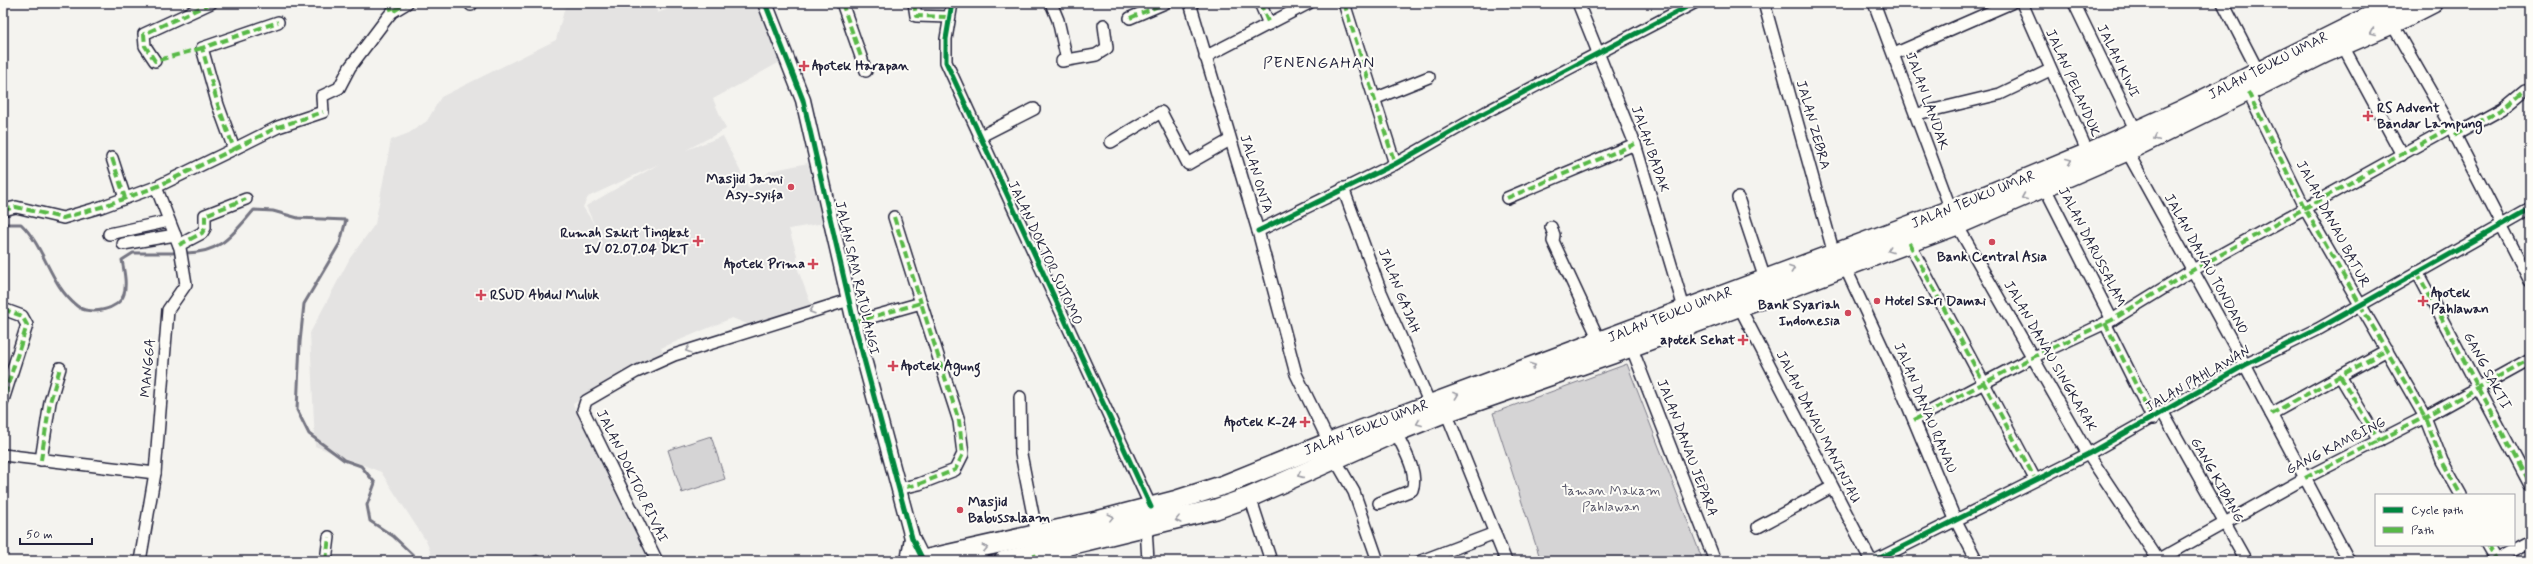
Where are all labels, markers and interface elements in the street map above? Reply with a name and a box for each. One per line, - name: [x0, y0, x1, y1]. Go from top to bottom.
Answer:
- street label: JALAN KIWI: [2093, 21, 2143, 101]
- street label: JALAN PELANDUK: [2041, 26, 2105, 140]
- one-way arrow: [2370, 27, 2378, 35]
- street label: JALAN TEUKU UMAR: [2205, 28, 2331, 104]
- street label: JALAN LANDAK: [1901, 50, 1953, 152]
- district label: PENENGAHAN: [1263, 53, 1375, 74]
- place label: Apotek Harapan: [812, 57, 910, 77]
- marker: Apotek Harapan: [799, 61, 809, 71]
- street label: JALAN ZEBRA: [1792, 78, 1834, 172]
- place label: RS Advent Bandar Lampung: [2377, 99, 2483, 135]
- street label: JALAN BADAK: [1627, 103, 1673, 195]
- marker: RS Advent Bandar Lampung: [2362, 110, 2374, 122]
- street label: JALAN ONTA: [1235, 132, 1277, 216]
- one-way arrow: [2152, 133, 2160, 141]
- street label: JALAN DANAU BATUR: [2292, 157, 2374, 291]
- one-way arrow: [2065, 158, 2073, 166]
- street label: JALAN TEUKU UMAR: [1909, 167, 2037, 233]
- place label: Masjid Jami Asy-syifa: [706, 170, 783, 204]
- street label: JALAN DOKTOR SUTOMO: [1004, 178, 1086, 328]
- marker: Masjid Jami Asy-syifa: [786, 182, 796, 192]
- street label: JALAN DARUSSALAM: [2054, 184, 2130, 310]
- street label: JALAN DANAU TONDANO: [2160, 190, 2252, 338]
- one-way arrow: [2021, 192, 2028, 200]
- street label: JALAN SAM RATULANGI: [831, 199, 883, 357]
- place label: Rumah Sakit Tingkat IV 02.07.04 DKT: [560, 224, 690, 258]
- marker: Rumah Sakit Tingkat IV 02.07.04 DKT: [692, 235, 704, 247]
- marker: Bank Central Asia: [1987, 237, 1997, 247]
- street label: JALAN GAJAH: [1374, 246, 1424, 336]
- one-way arrow: [1887, 246, 1894, 254]
- place label: Bank Central Asia: [1937, 248, 2047, 266]
- place label: Apotek Prima: [724, 255, 805, 275]
- marker: Apotek Prima: [808, 259, 818, 269]
- one-way arrow: [1788, 266, 1795, 274]
- street label: JALAN DANAU SINGKARAK: [2000, 278, 2100, 434]
- street label: JALAN TEUKU UMAR: [1605, 283, 1735, 347]
- place label: Apotek Pahlawan: [2431, 284, 2489, 318]
- place label: RSUD Abdul Muluk: [490, 286, 599, 304]
- marker: RSUD Abdul Muluk: [475, 289, 487, 301]
- place label: Hotel Sari Damai: [1885, 292, 1986, 310]
- place label: Bank Syariah Indonesia: [1758, 296, 1840, 330]
- marker: Hotel Sari Damai: [1872, 296, 1882, 306]
- marker: Apotek Pahlawan: [2418, 296, 2428, 306]
- one-way arrow: [809, 306, 816, 315]
- marker: Bank Syariah Indonesia: [1843, 308, 1853, 318]
- street label: GANG SAKTI: [2459, 329, 2515, 413]
- place label: apotek Sehat: [1660, 331, 1735, 349]
- marker: apotek Sehat: [1738, 335, 1748, 345]
- street label: MANGGA: [136, 338, 160, 398]
- street label: JALAN DANAU RANAU: [1889, 340, 1961, 476]
- street label: JALAN PAHLAWAN: [2142, 342, 2254, 416]
- one-way arrow: [685, 345, 692, 354]
- street label: JALAN DANAU MANINJAU: [1772, 348, 1864, 506]
- place label: Apotek Agung: [901, 357, 981, 378]
- marker: Apotek Agung: [888, 361, 898, 371]
- one-way arrow: [1530, 363, 1537, 371]
- street label: JALAN DANAU JEPARA: [1652, 377, 1722, 520]
- one-way arrow: [1452, 391, 1459, 399]
- street label: JALAN TEUKU UMAR: [1301, 396, 1431, 460]
- street label: JALAN DOKTOR RIVAI: [592, 407, 672, 545]
- place label: Apotek K-24: [1224, 413, 1298, 433]
- street label: GANG KAMBING: [2283, 413, 2389, 479]
- marker: Apotek K-24: [1300, 417, 1310, 427]
- one-way arrow: [1416, 418, 1423, 426]
- street label: GANG KIBANG: [2186, 434, 2248, 526]
- one-way arrow: [1297, 470, 1304, 478]
- park label: Taman Makam Pahlawan: [1561, 482, 1661, 516]
- place label: Masjid Babussalaam: [968, 493, 1050, 527]
- legend: [2375, 494, 2515, 546]
- text: Cycle path: [2411, 503, 2463, 519]
- marker: Masjid Babussalaam: [955, 505, 965, 515]
- one-way arrow: [1108, 514, 1114, 522]
- one-way arrow: [1175, 515, 1181, 523]
- scale bar: [20, 520, 92, 546]
- text: Path: [2411, 523, 2434, 539]
- text: 50 m: [26, 527, 53, 543]
- one-way arrow: [981, 544, 988, 552]

